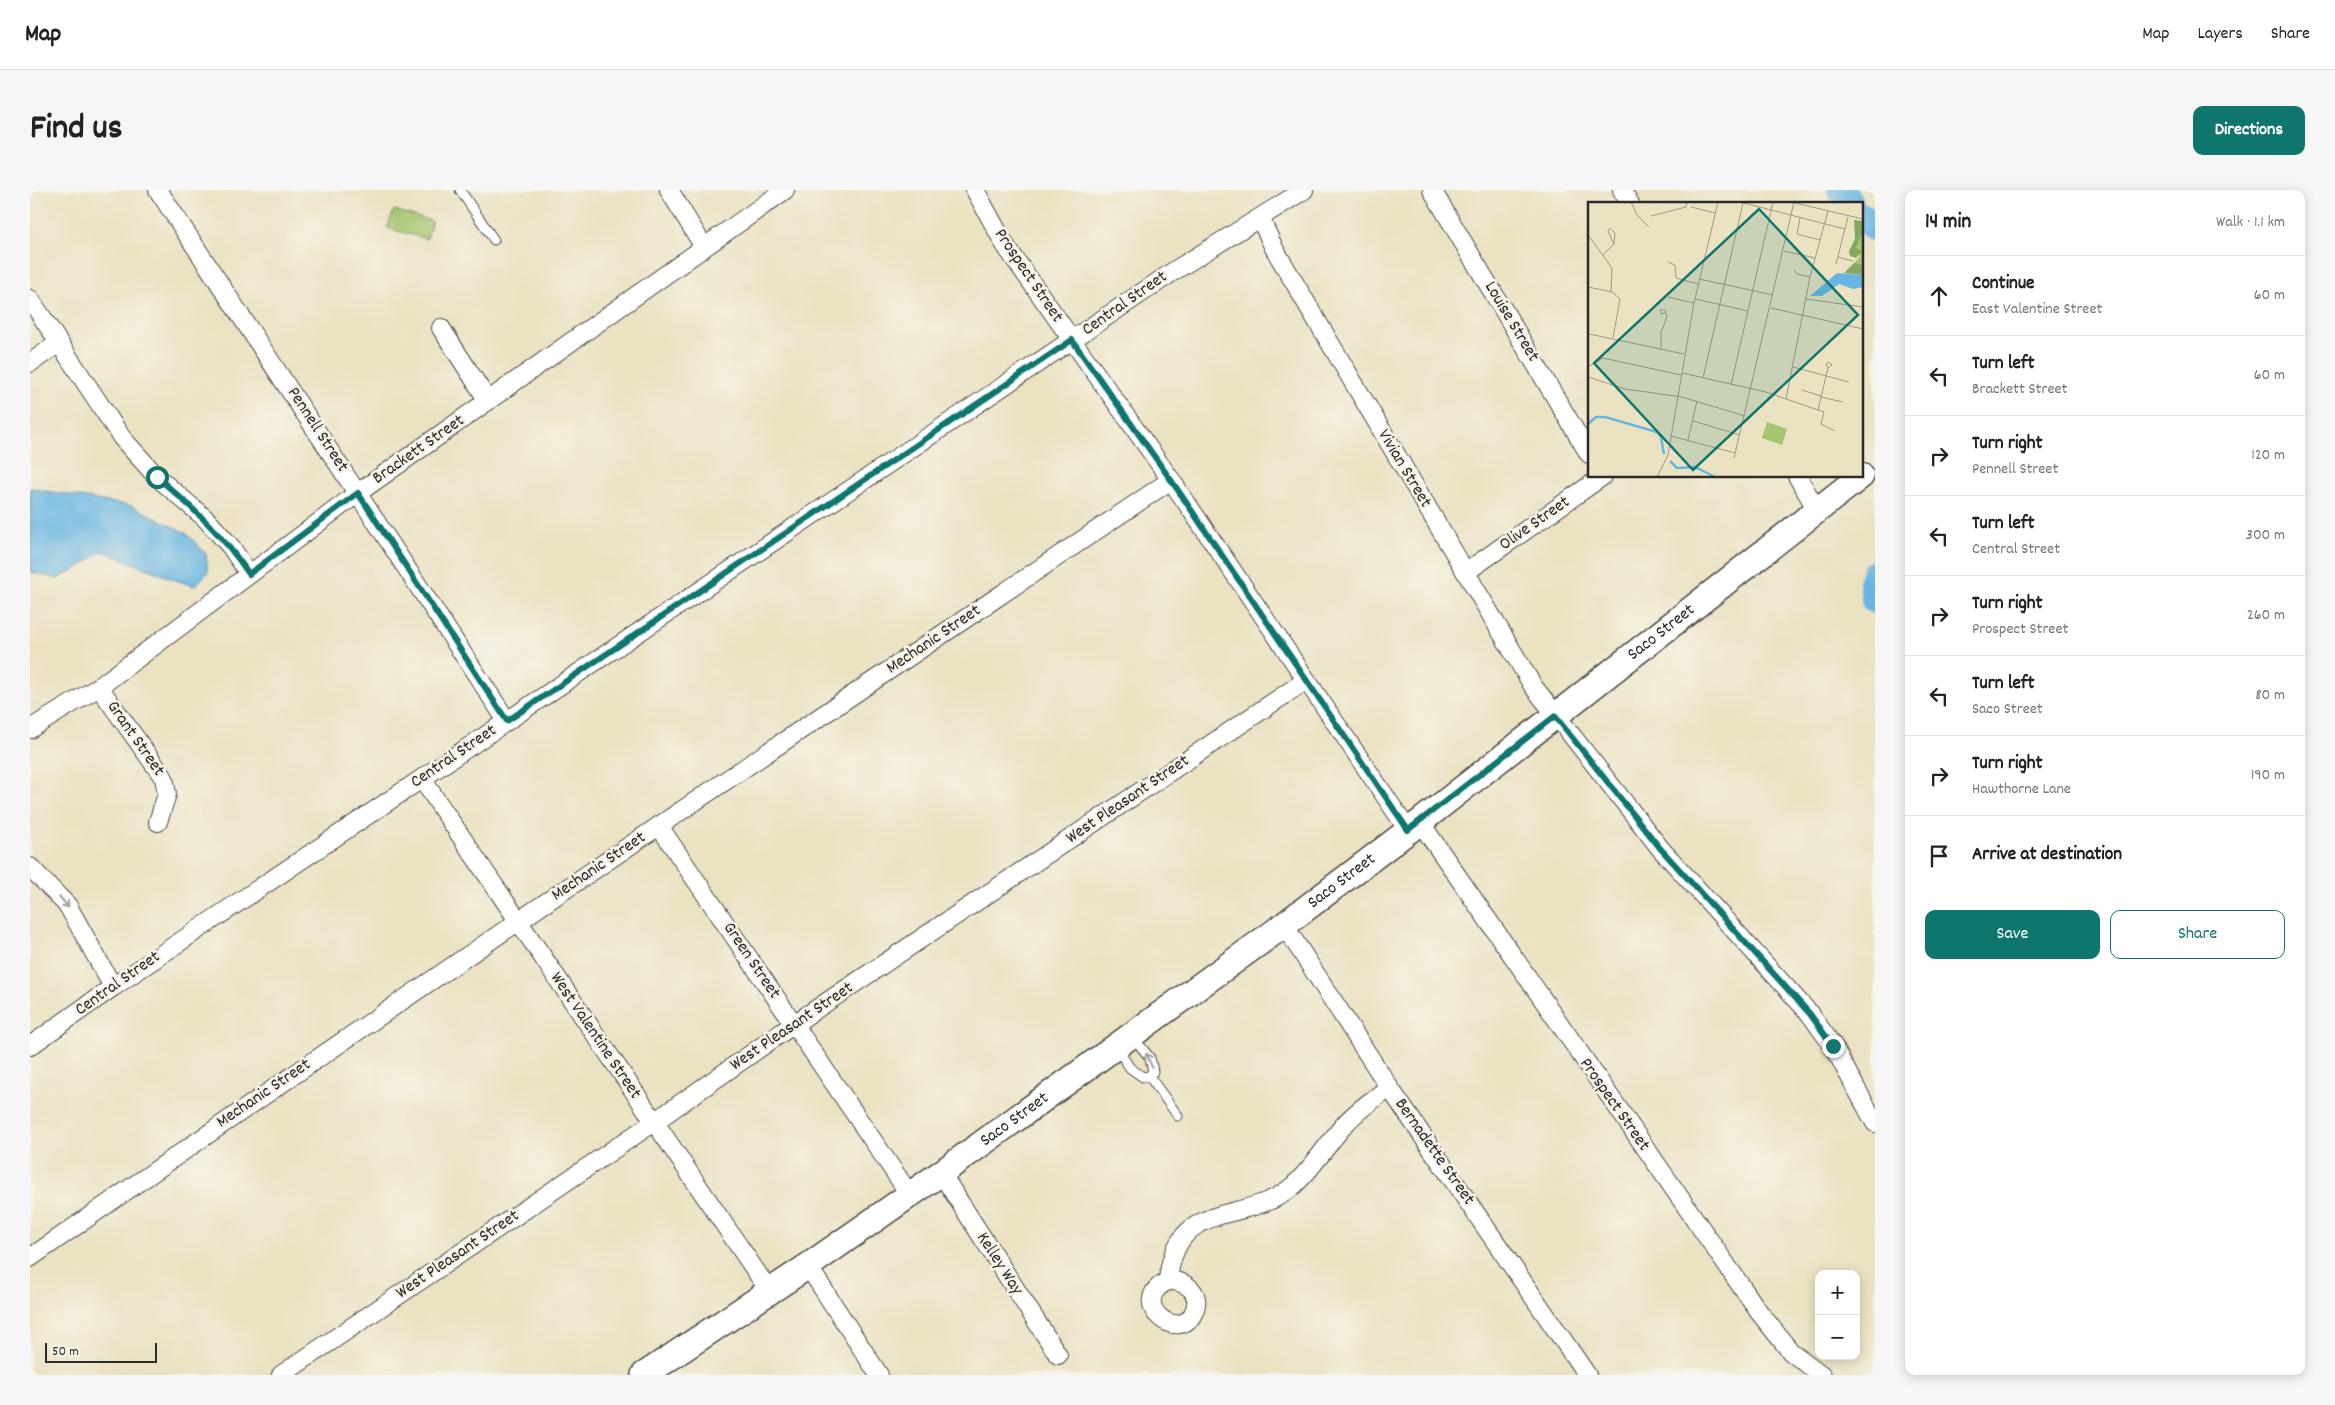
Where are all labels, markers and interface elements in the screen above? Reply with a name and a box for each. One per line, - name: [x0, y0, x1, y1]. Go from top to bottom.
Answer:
- text: Map: [25, 18, 61, 52]
- text: Map: [2142, 22, 2169, 47]
- text: Layers: [2197, 22, 2243, 47]
- text: Share: [2271, 22, 2310, 47]
- text: Find us: [30, 105, 122, 155]
- button: Directions: [2193, 106, 2305, 155]
- inset map: [1588, 202, 1862, 478]
- text: 14 min: [1925, 208, 1971, 238]
- text: Walk · 1.1 km: [2216, 211, 2285, 234]
- street label: Prospect Street: [987, 224, 1069, 328]
- street label: Central Street: [1077, 265, 1173, 343]
- text: Continue: [1972, 271, 2034, 298]
- street label: Louise Street: [1477, 277, 1545, 367]
- icon: ahead: [1925, 282, 1953, 310]
- text: 60 m: [2254, 284, 2285, 307]
- text: East Valentine Street: [1972, 298, 2102, 321]
- text: Turn left: [1972, 351, 2035, 378]
- icon: left: [1925, 362, 1953, 390]
- text: 60 m: [2254, 364, 2285, 387]
- text: Brackett Street: [1972, 378, 2067, 401]
- street label: Pennell Street: [280, 382, 354, 478]
- street label: Brackett Street: [368, 409, 470, 491]
- street label: Vivian Street: [1371, 425, 1437, 513]
- text: Turn right: [1972, 431, 2043, 458]
- icon: right: [1925, 442, 1953, 470]
- text: 120 m: [2251, 444, 2285, 467]
- text: Pennell Street: [1972, 458, 2058, 481]
- route start: [146, 466, 169, 489]
- street label: Olive Street: [1495, 490, 1576, 558]
- text: Turn left: [1972, 511, 2035, 538]
- icon: left: [1925, 522, 1953, 550]
- text: 300 m: [2246, 524, 2285, 547]
- text: Central Street: [1972, 538, 2060, 561]
- text: Turn right: [1972, 591, 2043, 618]
- street label: Saco Street: [1622, 598, 1701, 667]
- street label: Mechanic Street: [882, 599, 987, 681]
- icon: right: [1925, 602, 1953, 630]
- text: 260 m: [2247, 604, 2285, 627]
- text: Prospect Street: [1972, 618, 2068, 641]
- text: Turn left: [1972, 671, 2035, 698]
- icon: left: [1925, 682, 1953, 710]
- text: 80 m: [2255, 684, 2285, 707]
- street label: Grant Street: [100, 696, 170, 782]
- text: Saco Street: [1972, 698, 2043, 721]
- street label: Central Street: [406, 719, 502, 795]
- street label: West Pleasant Street: [1061, 749, 1195, 851]
- text: Turn right: [1972, 751, 2043, 778]
- icon: right: [1925, 762, 1953, 790]
- text: 190 m: [2251, 764, 2285, 787]
- text: Hawthorne Lane: [1972, 778, 2071, 801]
- street label: Mechanic Street: [547, 826, 652, 908]
- icon: arrive: [1925, 842, 1953, 870]
- text: Arrive at destination: [1972, 842, 2122, 869]
- street label: Saco Street: [1303, 847, 1381, 915]
- one-way arrow: [58, 895, 69, 908]
- button: Save: [1925, 910, 2100, 959]
- button: Share: [2110, 910, 2285, 959]
- street label: Green Street: [716, 918, 786, 1005]
- street label: Central Street: [70, 945, 166, 1023]
- street label: West Valentine Street: [543, 968, 647, 1105]
- street label: West Pleasant Street: [725, 976, 859, 1078]
- route end: [1822, 1035, 1845, 1058]
- street label: Mechanic Street: [212, 1053, 317, 1135]
- one-way arrow: [1144, 1053, 1153, 1068]
- street label: Prospect Street: [1573, 1053, 1656, 1157]
- street label: Saco Street: [975, 1086, 1054, 1153]
- street label: Bernadette Street: [1388, 1093, 1480, 1211]
- street label: West Pleasant Street: [391, 1204, 525, 1306]
- street label: Kelley Way: [969, 1228, 1029, 1301]
- map controls: [1815, 1270, 1860, 1360]
- button: +: [1815, 1270, 1860, 1315]
- button: −: [1815, 1315, 1860, 1360]
- scale bar: [45, 1340, 158, 1363]
- text: 50 m: [52, 1342, 79, 1362]

